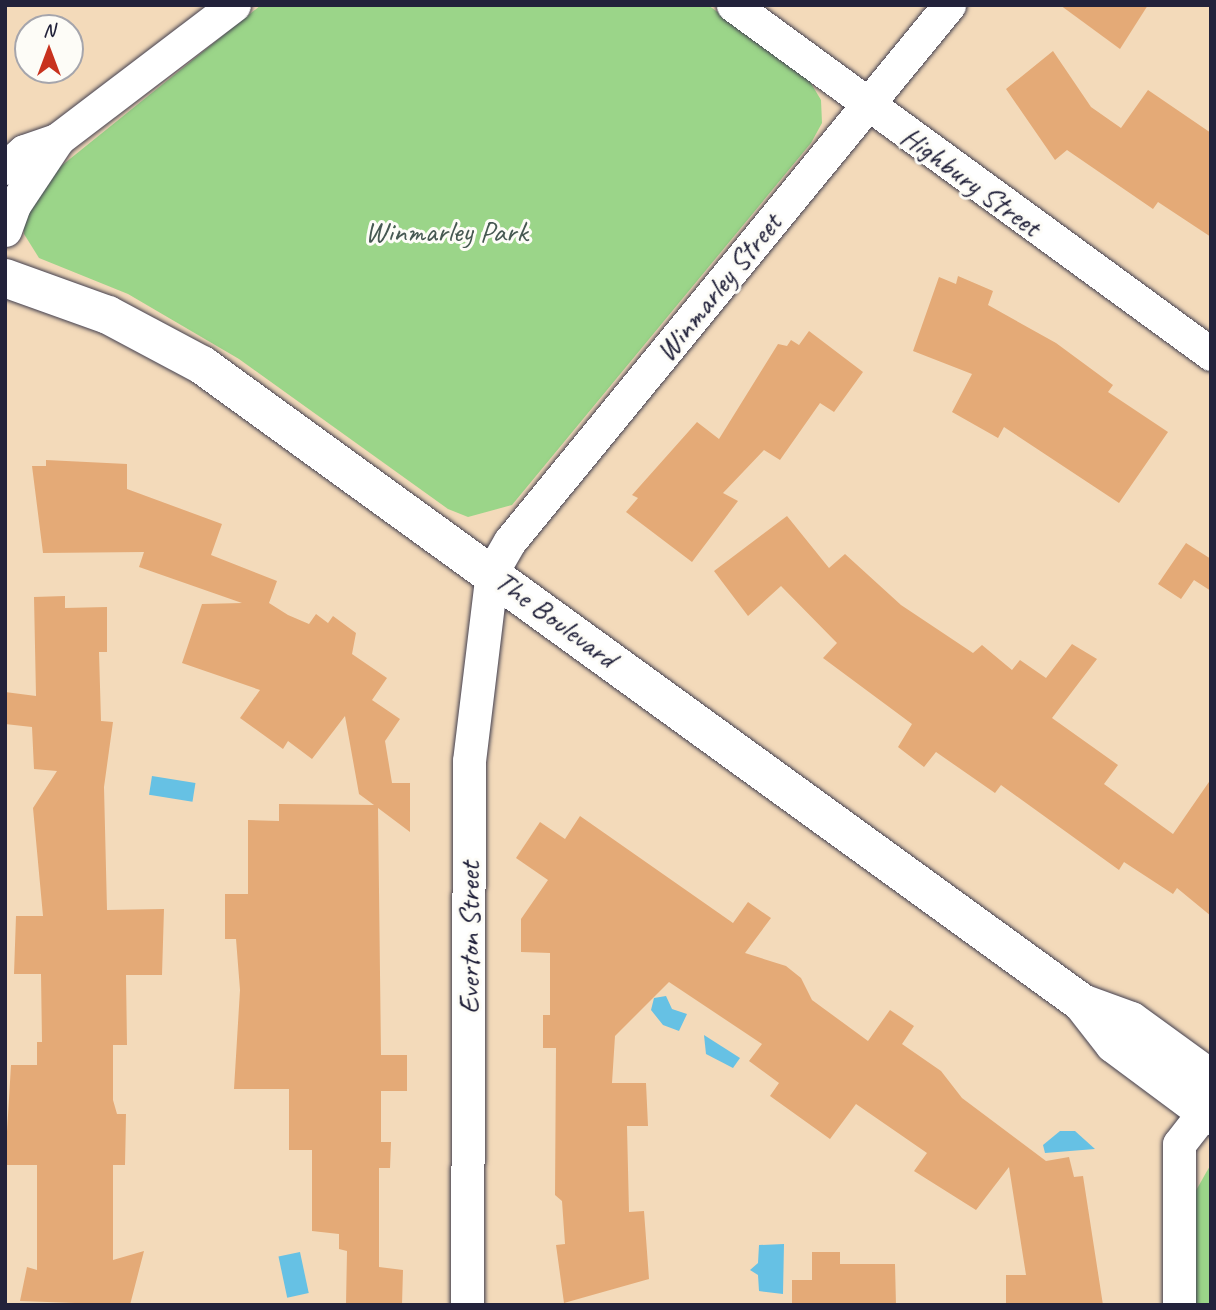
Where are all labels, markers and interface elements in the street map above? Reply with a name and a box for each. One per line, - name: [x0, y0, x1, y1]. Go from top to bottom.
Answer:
- north arrow: [14, 14, 84, 84]
- text: N: [43, 18, 55, 42]
- street label: Highbury Street: [894, 118, 1048, 244]
- street label: Winmarley Street: [647, 206, 789, 368]
- park label: Winmarley Park: [365, 213, 527, 249]
- street label: The Boulevard: [488, 562, 624, 676]
- street label: Everton Street: [451, 862, 487, 1014]

